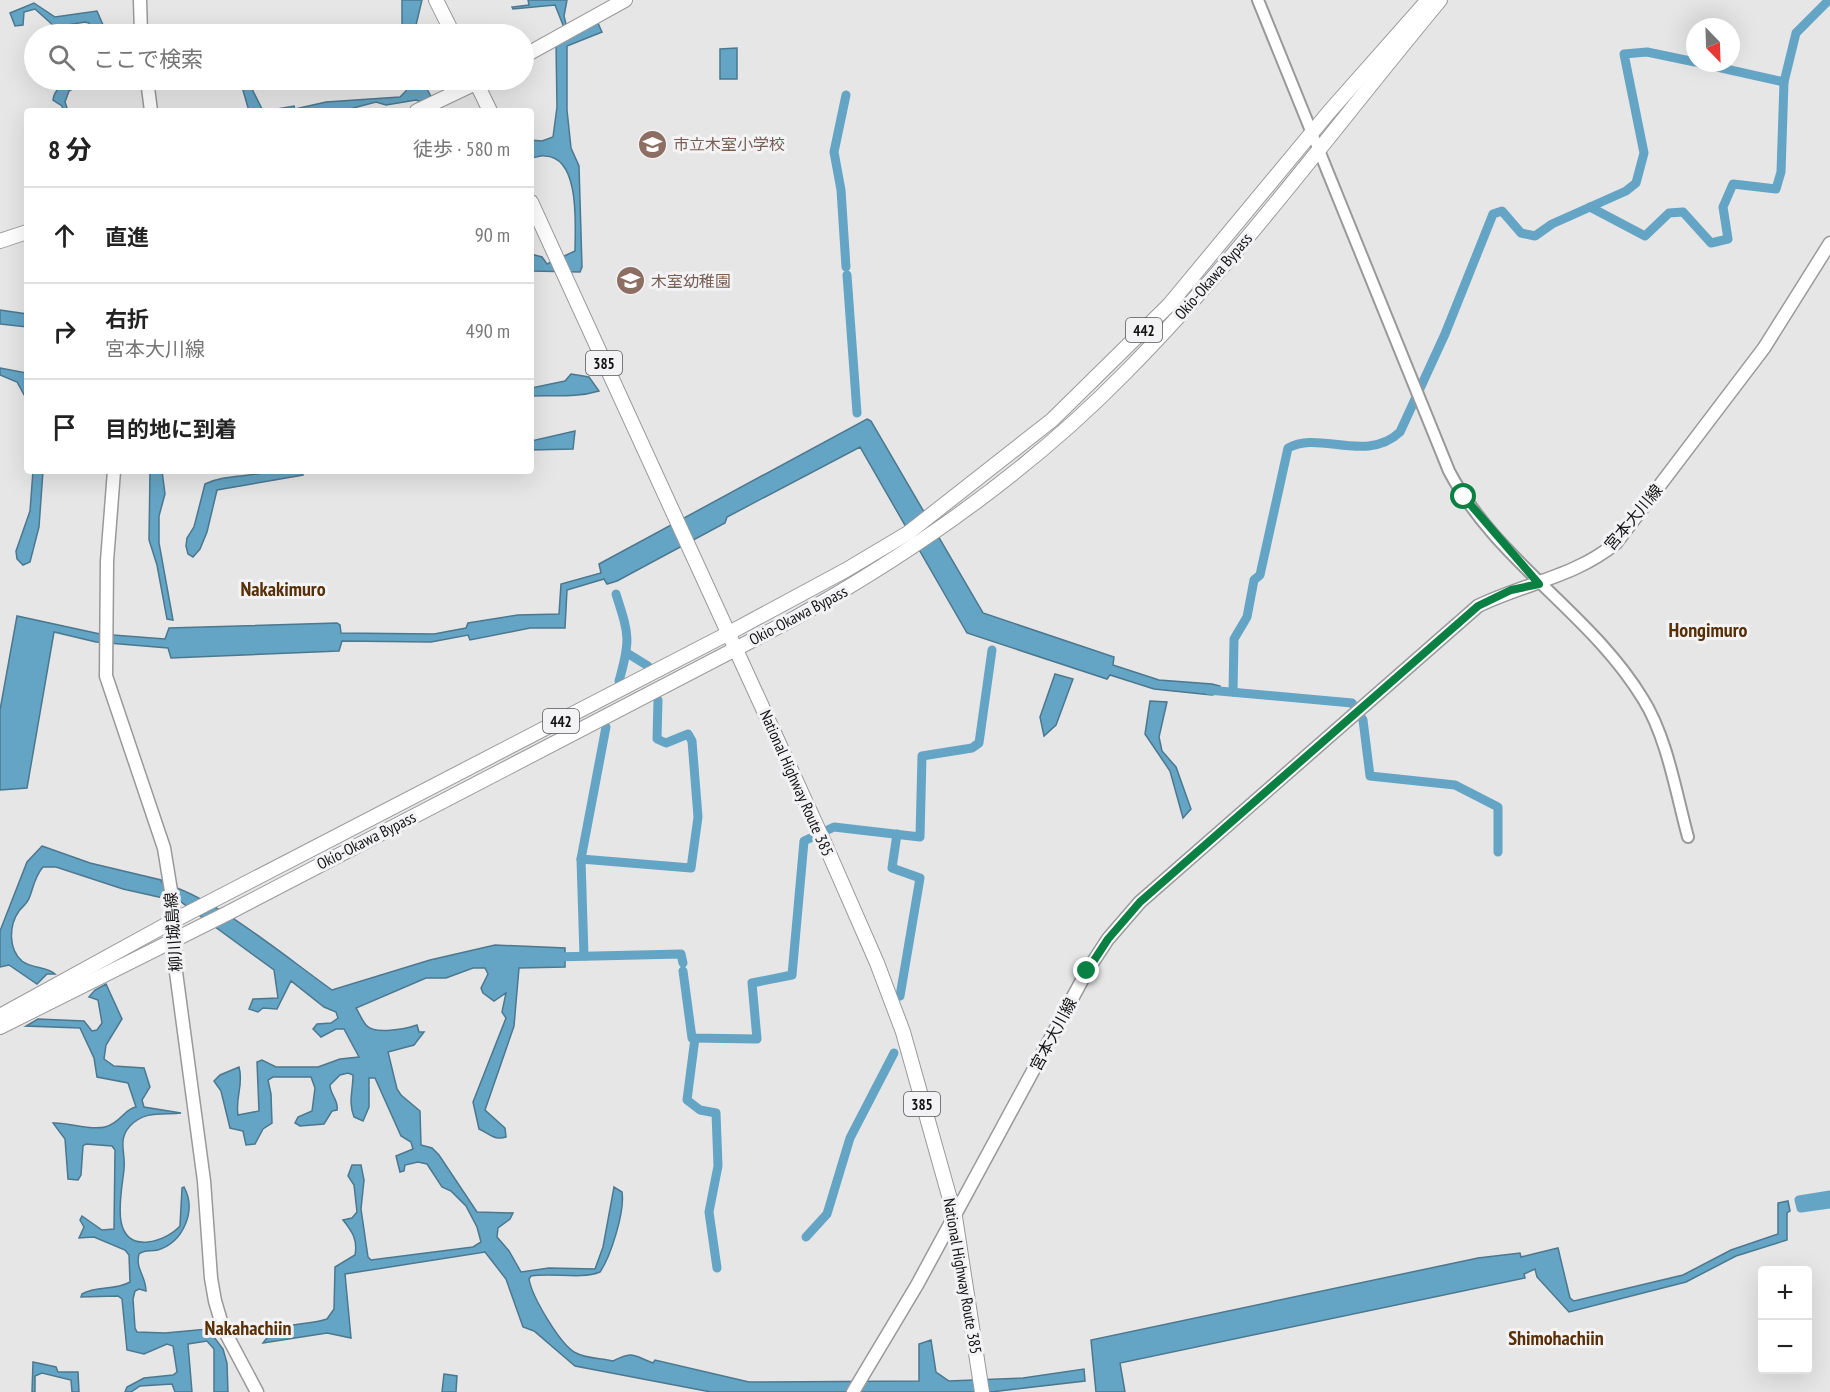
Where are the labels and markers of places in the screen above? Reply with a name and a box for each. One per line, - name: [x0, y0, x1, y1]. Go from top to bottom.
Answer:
- school or university icon: 市立木室小学校: [636, 128, 668, 160]
- place label: 市立木室小学校: [673, 134, 785, 154]
- school or university icon: 木室幼稚園: [614, 265, 646, 297]
- place label: 木室幼稚園: [651, 271, 731, 291]

